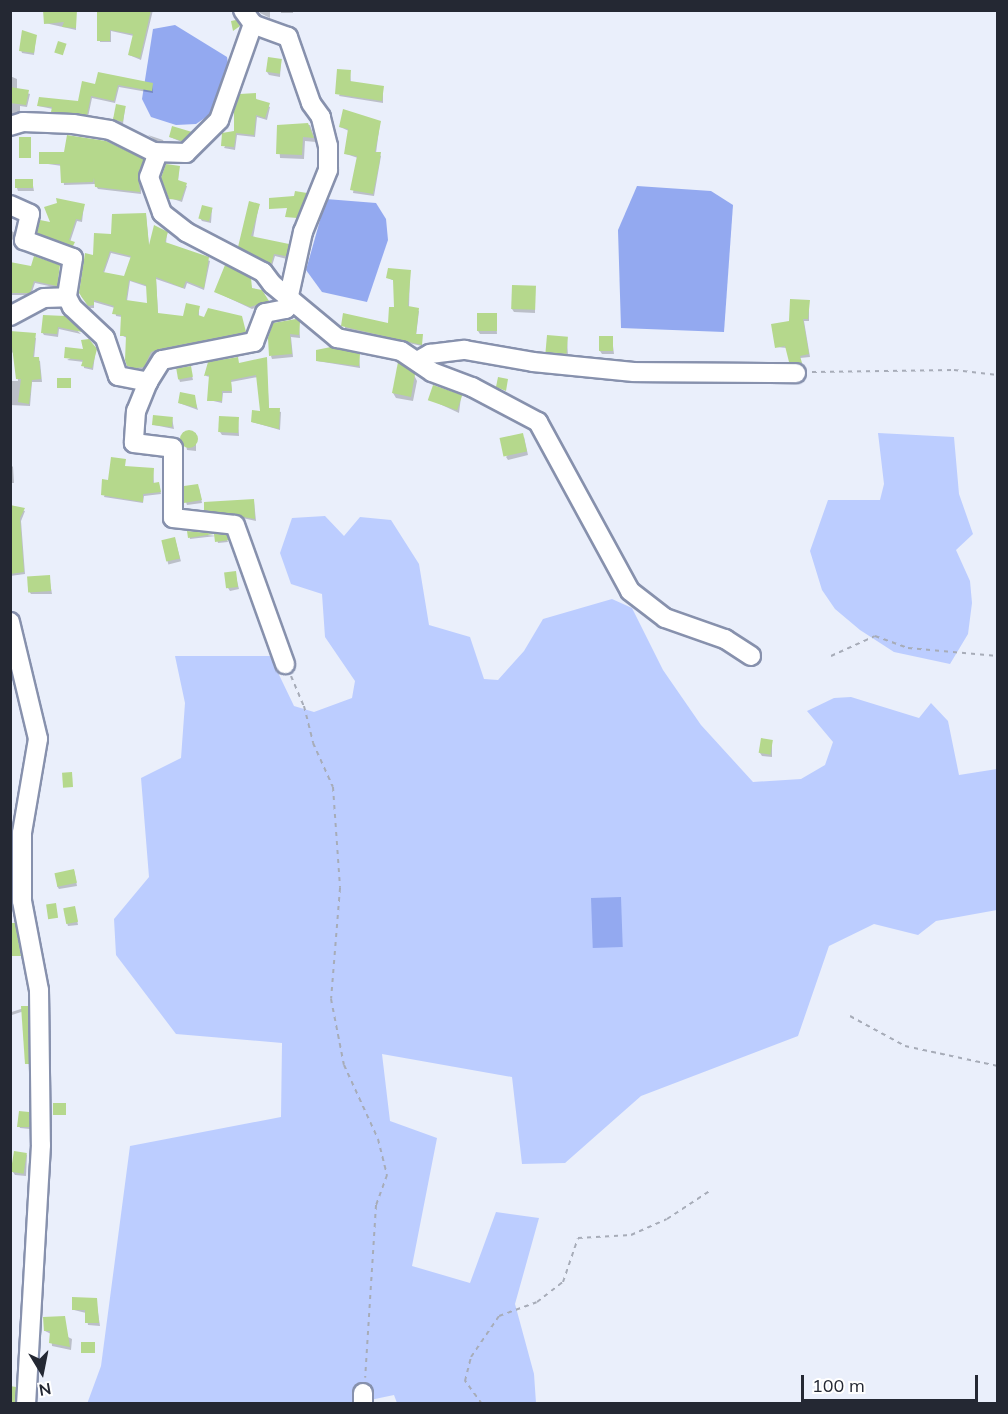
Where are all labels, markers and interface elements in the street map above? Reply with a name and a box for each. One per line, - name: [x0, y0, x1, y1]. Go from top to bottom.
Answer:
- north arrow: [12, 1342, 72, 1402]
- scale bar: [804, 1363, 981, 1401]
- text: 100 m: [812, 1374, 865, 1397]
- text: N: [37, 1379, 53, 1401]

